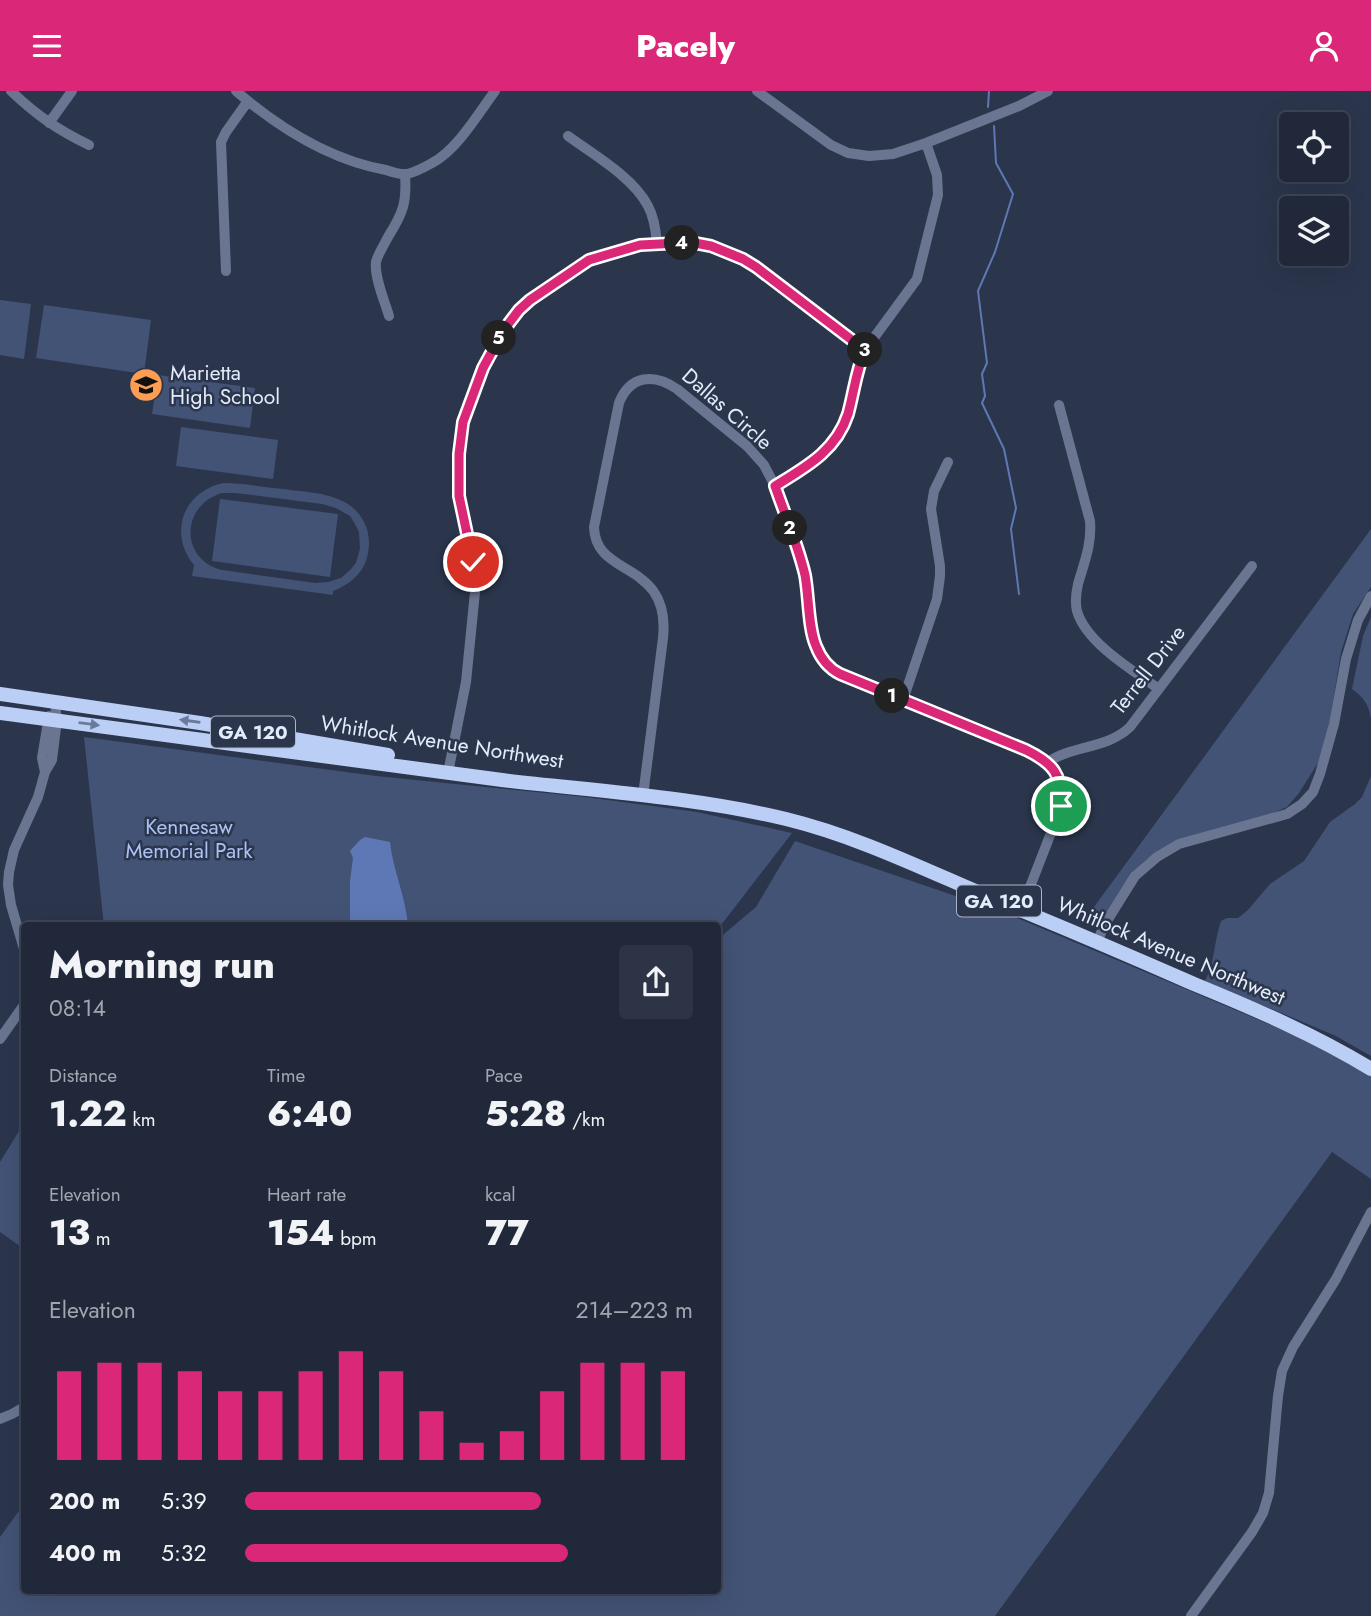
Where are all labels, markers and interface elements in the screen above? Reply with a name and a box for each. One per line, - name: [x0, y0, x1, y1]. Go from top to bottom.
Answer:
- text: Pacely: [636, 23, 735, 69]
- icon: menu: [28, 27, 66, 65]
- icon: person: [1305, 27, 1343, 65]
- map controls: [1279, 112, 1349, 266]
- button: locate: [1279, 112, 1349, 182]
- button: layers: [1279, 196, 1349, 266]
- pin: 4: [664, 225, 700, 261]
- text: 4: [675, 229, 688, 256]
- pin: 5: [482, 321, 516, 355]
- text: 5: [492, 324, 505, 351]
- pin: 3: [848, 333, 882, 367]
- text: 3: [859, 336, 870, 363]
- place label: Marietta High School: [170, 358, 280, 412]
- street label: Dallas Circle: [675, 361, 779, 457]
- school or university icon: Marietta High School: [127, 366, 165, 404]
- pin: 2: [772, 511, 808, 545]
- text: 2: [783, 514, 796, 541]
- pin: [443, 532, 503, 592]
- icon: check: [454, 543, 492, 581]
- street label: Terrell Drive: [1104, 619, 1193, 721]
- pin: 1: [874, 679, 910, 713]
- text: 1: [887, 682, 896, 709]
- street label: Whitlock Avenue Northwest: [319, 708, 565, 776]
- one-way arrow: [178, 715, 200, 726]
- road number: GA 120: [211, 717, 295, 747]
- one-way arrow: [78, 719, 100, 730]
- pin: [1031, 776, 1091, 836]
- icon: arrive: [1042, 787, 1080, 825]
- park label: Kennesaw Memorial Park: [126, 812, 253, 866]
- road number: GA 120: [957, 885, 1041, 916]
- street label: Whitlock Avenue Northwest: [1052, 889, 1290, 1013]
- text: Morning run: [49, 937, 275, 992]
- button: share: [619, 945, 693, 1019]
- text: 08:14: [49, 991, 106, 1025]
- text: Distance: [49, 1062, 117, 1089]
- text: Time: [267, 1062, 305, 1089]
- text: Pace: [485, 1062, 523, 1089]
- text: 1.22: [49, 1089, 127, 1139]
- text: 6:40: [267, 1089, 352, 1139]
- text: 5:28: [485, 1089, 567, 1139]
- text: km: [127, 1106, 156, 1133]
- text: /km: [567, 1106, 605, 1133]
- text: Elevation: [49, 1181, 121, 1208]
- text: Heart rate: [267, 1181, 346, 1208]
- text: kcal: [485, 1181, 516, 1208]
- text: 13: [49, 1208, 90, 1258]
- text: 154: [267, 1208, 334, 1258]
- text: 77: [485, 1208, 529, 1258]
- text: m: [90, 1225, 110, 1252]
- text: bpm: [334, 1225, 377, 1252]
- text: Elevation: [49, 1293, 136, 1327]
- text: 214–223 m: [576, 1293, 693, 1327]
- text: 200 m: [49, 1484, 120, 1518]
- text: 5:39: [161, 1484, 207, 1518]
- text: 400 m: [49, 1536, 121, 1570]
- text: 5:32: [161, 1536, 207, 1570]

